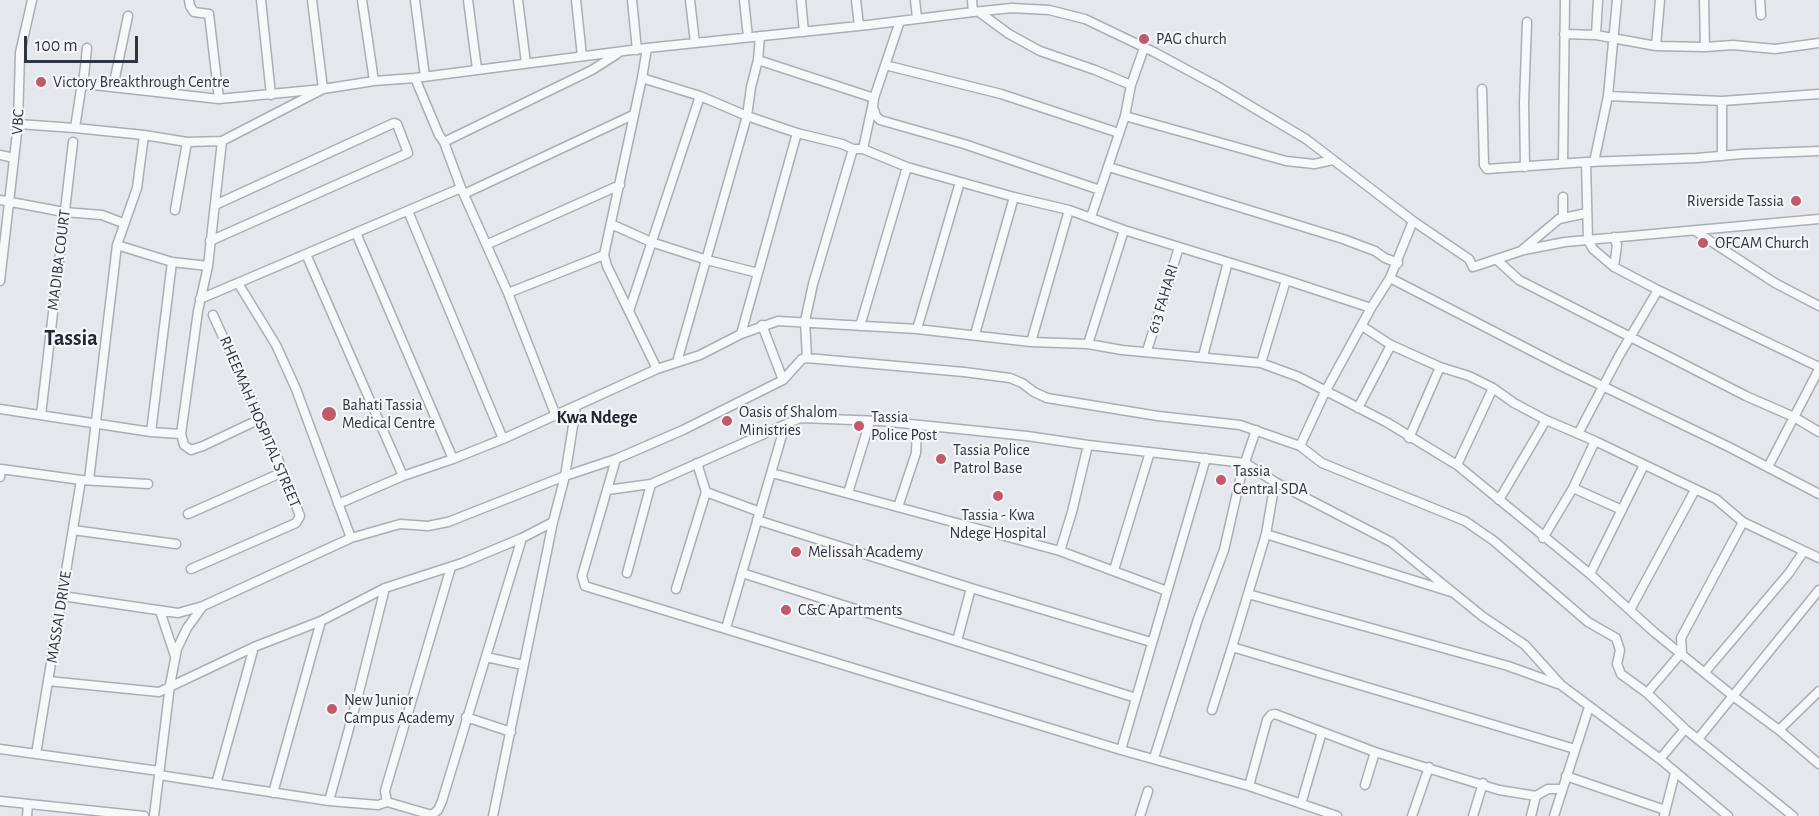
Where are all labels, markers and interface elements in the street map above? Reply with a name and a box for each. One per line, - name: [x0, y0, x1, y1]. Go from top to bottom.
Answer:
- scale bar: [27, 24, 141, 62]
- place label: PAG church: [1156, 29, 1227, 49]
- marker: PAG church: [1137, 32, 1151, 46]
- text: 100 m: [35, 37, 78, 55]
- place label: Victory Breakthrough Centre: [53, 72, 230, 92]
- marker: Victory Breakthrough Centre: [34, 75, 48, 89]
- street label: VBC: [8, 108, 28, 136]
- place label: Riverside Tassia: [1687, 191, 1784, 211]
- marker: Riverside Tassia: [1789, 194, 1803, 208]
- street label: MADIBA COURT: [43, 208, 75, 312]
- place label: OFCAM Church: [1715, 233, 1809, 253]
- marker: OFCAM Church: [1696, 236, 1710, 250]
- street label: 613 FAHARI: [1143, 262, 1183, 336]
- district label: Tassia: [44, 325, 98, 351]
- street label: RHEEMAH HOSPITAL STREET: [215, 333, 305, 511]
- place label: Bahati Tassia Medical Centre: [342, 395, 435, 433]
- place label: Oasis of Shalom Ministries: [739, 402, 837, 440]
- marker: Bahati Tassia Medical Centre: [320, 405, 338, 423]
- district label: Kwa Ndege: [556, 407, 638, 429]
- place label: Tassia Police Post: [871, 407, 937, 445]
- marker: Oasis of Shalom Ministries: [720, 414, 734, 428]
- marker: Tassia Police Post: [852, 419, 866, 433]
- place label: Tassia Police Patrol Base: [953, 440, 1030, 478]
- marker: Tassia Police Patrol Base: [934, 452, 948, 466]
- place label: Tassia Central SDA: [1233, 461, 1308, 499]
- marker: Tassia Central SDA: [1214, 473, 1228, 487]
- marker: Tassia - Kwa Ndege Hospital: [991, 489, 1005, 503]
- place label: Tassia - Kwa Ndege Hospital: [950, 505, 1046, 543]
- place label: Melissah Academy: [808, 542, 923, 562]
- marker: Melissah Academy: [789, 545, 803, 559]
- street label: MASSAI DRIVE: [42, 570, 76, 664]
- place label: C&C Apartments: [798, 600, 902, 620]
- marker: C&C Apartments: [779, 603, 793, 617]
- place label: New Junior Campus Academy: [344, 690, 455, 728]
- marker: New Junior Campus Academy: [325, 702, 339, 716]

